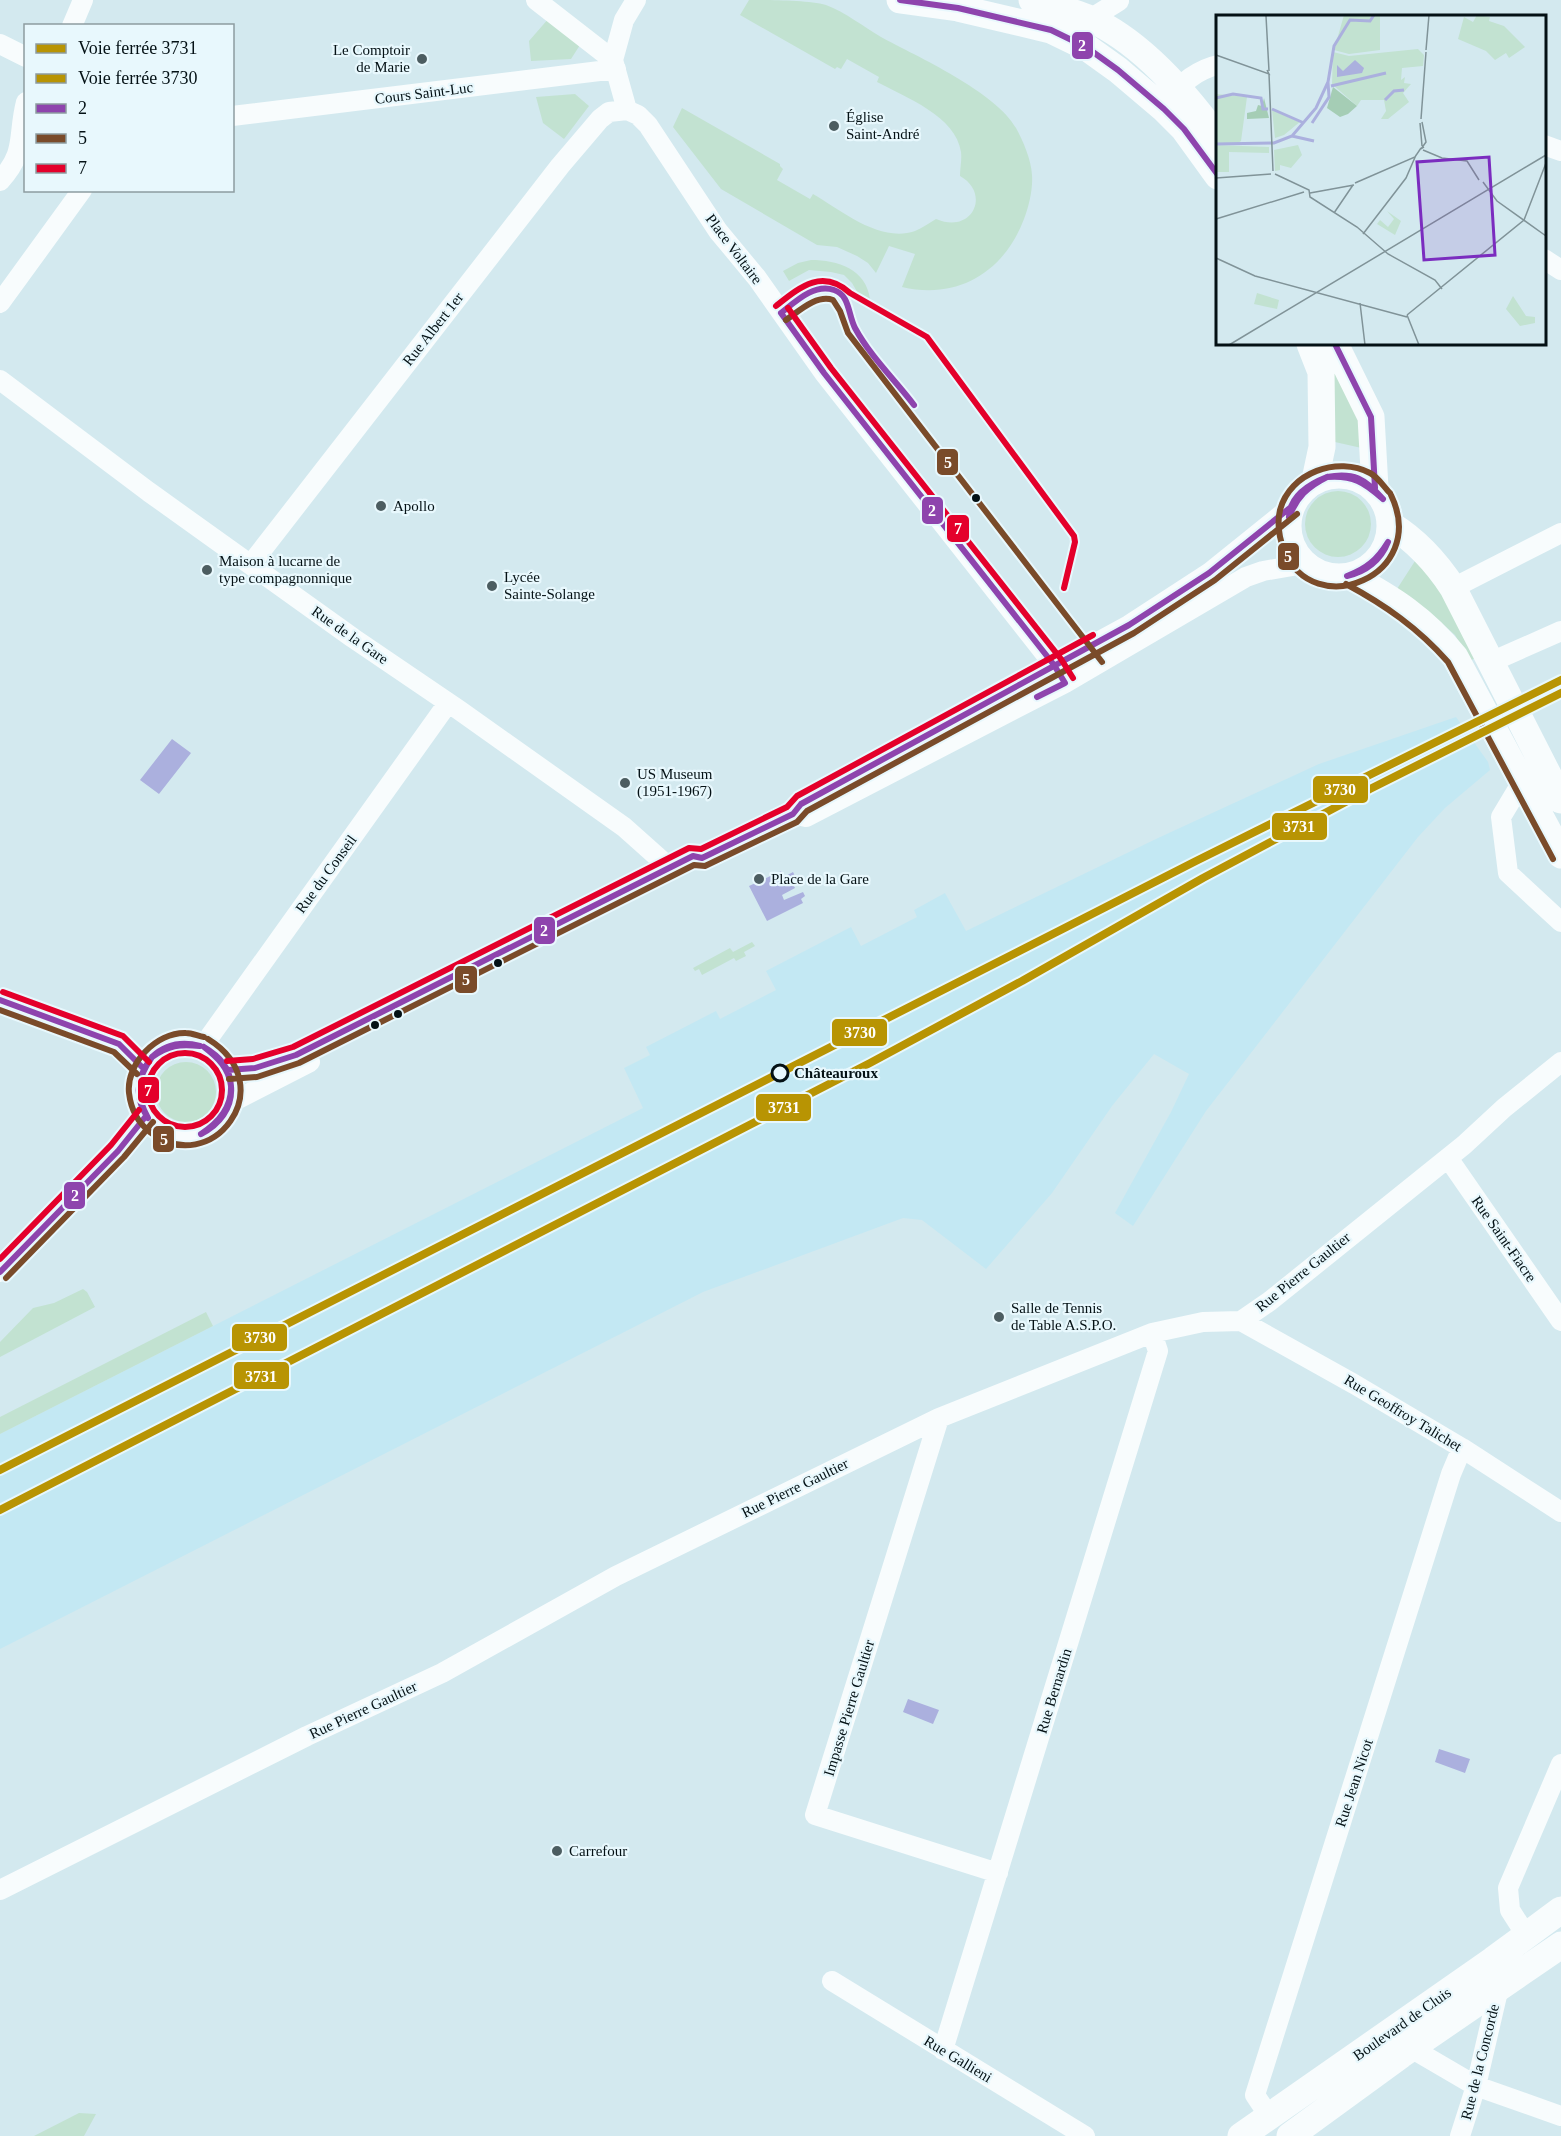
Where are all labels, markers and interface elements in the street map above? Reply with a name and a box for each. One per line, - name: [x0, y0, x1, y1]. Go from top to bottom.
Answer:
- inset map: [1216, 15, 1546, 345]
- legend: [24, 24, 234, 192]
- line badge: 2: [1071, 31, 1094, 60]
- text: 2: [1078, 37, 1086, 54]
- text: Voie ferrée 3731: [78, 38, 198, 58]
- place label: Le Comptoir de Marie: [333, 42, 410, 75]
- marker: Le Comptoir de Marie: [415, 52, 429, 66]
- text: Voie ferrée 3730: [78, 68, 198, 88]
- street label: Cours Saint-Luc: [374, 79, 474, 107]
- text: 2: [78, 98, 87, 118]
- place label: Église Saint-André: [846, 109, 920, 142]
- marker: Église Saint-André: [827, 119, 841, 133]
- text: 5: [78, 128, 87, 148]
- text: 7: [78, 158, 87, 178]
- street label: Place Voltaire: [703, 211, 766, 287]
- street label: Rue Albert 1er: [400, 289, 466, 369]
- line badge: 5: [936, 448, 959, 476]
- text: 5: [944, 454, 952, 471]
- unlabelled marker: [970, 492, 982, 504]
- line badge: 2: [921, 496, 944, 525]
- place label: Apollo: [393, 498, 435, 514]
- marker: Apollo: [374, 499, 388, 513]
- text: 2: [928, 502, 936, 519]
- line badge: 7: [946, 514, 970, 543]
- text: 7: [954, 520, 962, 537]
- line badge: 5: [1277, 542, 1300, 571]
- text: 5: [1284, 548, 1292, 565]
- place label: Maison à lucarne de type compagnonnique: [219, 553, 352, 586]
- marker: Maison à lucarne de type compagnonnique: [200, 563, 214, 577]
- place label: Lycée Sainte-Solange: [504, 569, 595, 602]
- marker: Lycée Sainte-Solange: [485, 579, 499, 593]
- street label: Rue de la Gare: [309, 603, 392, 667]
- place label: US Museum (1951-1967): [637, 766, 713, 800]
- line badge: 3730: [1312, 775, 1369, 804]
- marker: US Museum (1951-1967): [618, 776, 632, 790]
- text: 3730: [1324, 781, 1356, 798]
- line badge: 3731: [1271, 812, 1328, 841]
- text: 3731: [1283, 818, 1315, 835]
- street label: Rue du Conseil: [292, 832, 360, 916]
- place label: Place de la Gare: [771, 871, 869, 887]
- marker: Place de la Gare: [752, 872, 766, 886]
- line badge: 2: [533, 916, 556, 945]
- text: 2: [540, 922, 548, 939]
- unlabelled marker: [492, 957, 504, 969]
- line badge: 5: [454, 965, 478, 994]
- text: 5: [462, 971, 470, 988]
- unlabelled marker: [392, 1008, 404, 1020]
- line badge: 3730: [831, 1018, 888, 1047]
- unlabelled marker: [369, 1019, 381, 1031]
- text: 3730: [844, 1024, 876, 1041]
- marker: Châteauroux: [771, 1064, 789, 1082]
- place label: Châteauroux: [794, 1065, 878, 1081]
- line badge: 7: [137, 1076, 160, 1104]
- text: 7: [144, 1082, 152, 1099]
- line badge: 3731: [755, 1093, 812, 1122]
- text: 3731: [768, 1099, 800, 1116]
- line badge: 5: [152, 1125, 175, 1153]
- text: 5: [160, 1131, 168, 1148]
- line badge: 2: [63, 1181, 86, 1210]
- text: 2: [71, 1187, 79, 1204]
- street label: Rue Saint-Fiacre: [1468, 1193, 1540, 1285]
- street label: Rue Pierre Gaultier: [1253, 1229, 1353, 1315]
- place label: Salle de Tennis de Table A.S.P.O.: [1011, 1300, 1116, 1333]
- marker: Salle de Tennis de Table A.S.P.O.: [992, 1310, 1006, 1324]
- line badge: 3730: [231, 1323, 288, 1352]
- text: 3730: [244, 1329, 276, 1346]
- line badge: 3731: [233, 1361, 290, 1390]
- text: 3731: [245, 1368, 277, 1385]
- street label: Rue Geoffroy Talichet: [1341, 1372, 1465, 1455]
- street label: Rue Pierre Gaultier: [739, 1455, 851, 1521]
- street label: Impasse Pierre Gaultier: [821, 1638, 877, 1778]
- street label: Rue Bernardin: [1034, 1646, 1075, 1735]
- street label: Rue Pierre Gaultier: [307, 1678, 419, 1742]
- street label: Rue Jean Nicot: [1332, 1736, 1376, 1829]
- place label: Carrefour: [569, 1843, 627, 1859]
- marker: Carrefour: [550, 1844, 564, 1858]
- street label: Boulevard de Cluis: [1350, 1984, 1454, 2064]
- street label: Rue de la Concorde: [1458, 2002, 1502, 2122]
- street label: Rue Gallieni: [921, 2033, 995, 2085]

